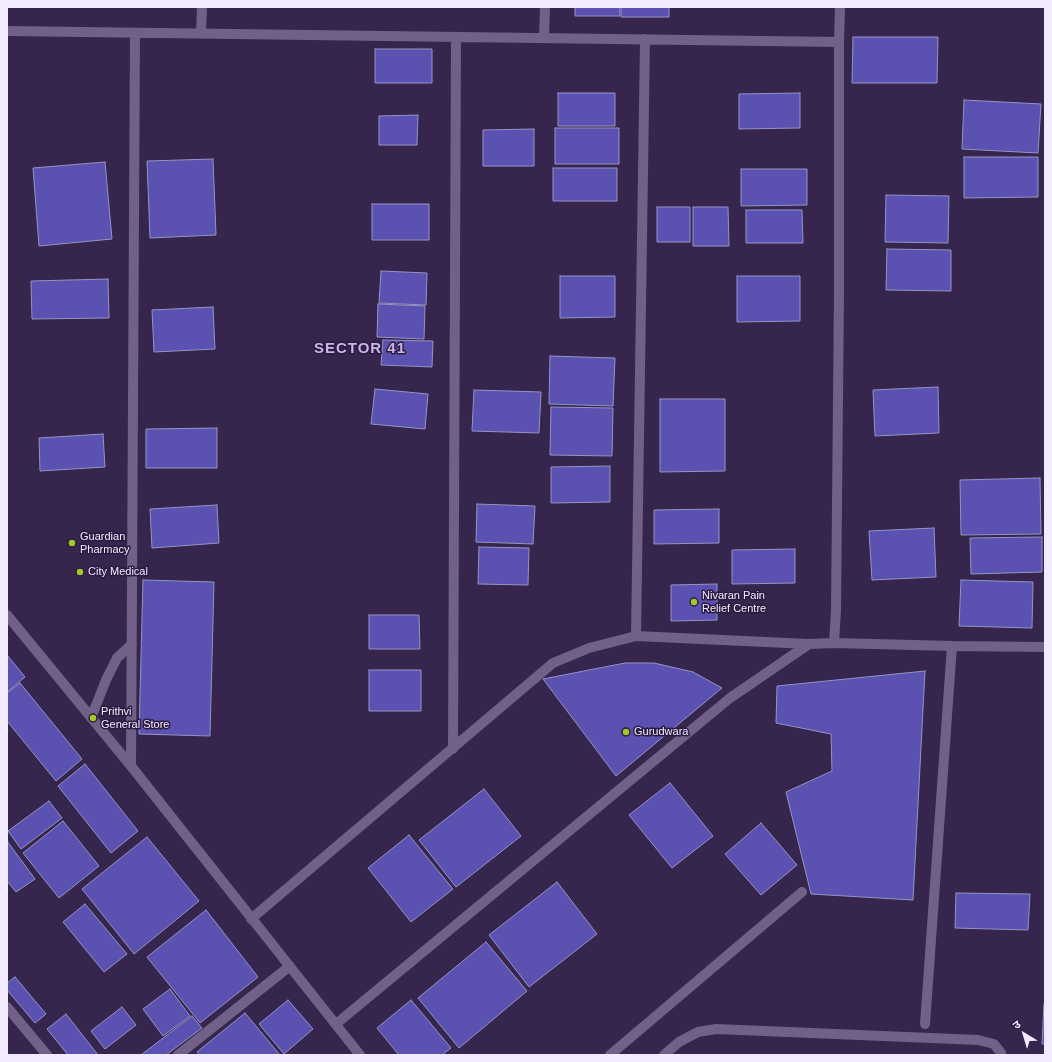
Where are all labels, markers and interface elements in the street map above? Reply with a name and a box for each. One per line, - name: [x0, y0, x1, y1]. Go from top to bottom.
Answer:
- district label: SECTOR 41: [314, 340, 406, 358]
- place label: Guardian Pharmacy: [80, 530, 130, 556]
- marker: Guardian Pharmacy: [67, 538, 77, 548]
- place label: City Medical: [88, 565, 148, 579]
- marker: City Medical: [75, 567, 85, 577]
- place label: Nivaran Pain Relief Centre: [702, 589, 766, 615]
- marker: Nivaran Pain Relief Centre: [689, 597, 699, 607]
- place label: Prithvi General Store: [101, 705, 169, 731]
- marker: Prithvi General Store: [88, 713, 98, 723]
- place label: Gurudwara: [634, 725, 688, 739]
- marker: Gurudwara: [621, 727, 631, 737]
- north arrow: [1004, 1014, 1044, 1054]
- text: उ: [1010, 1018, 1023, 1031]

